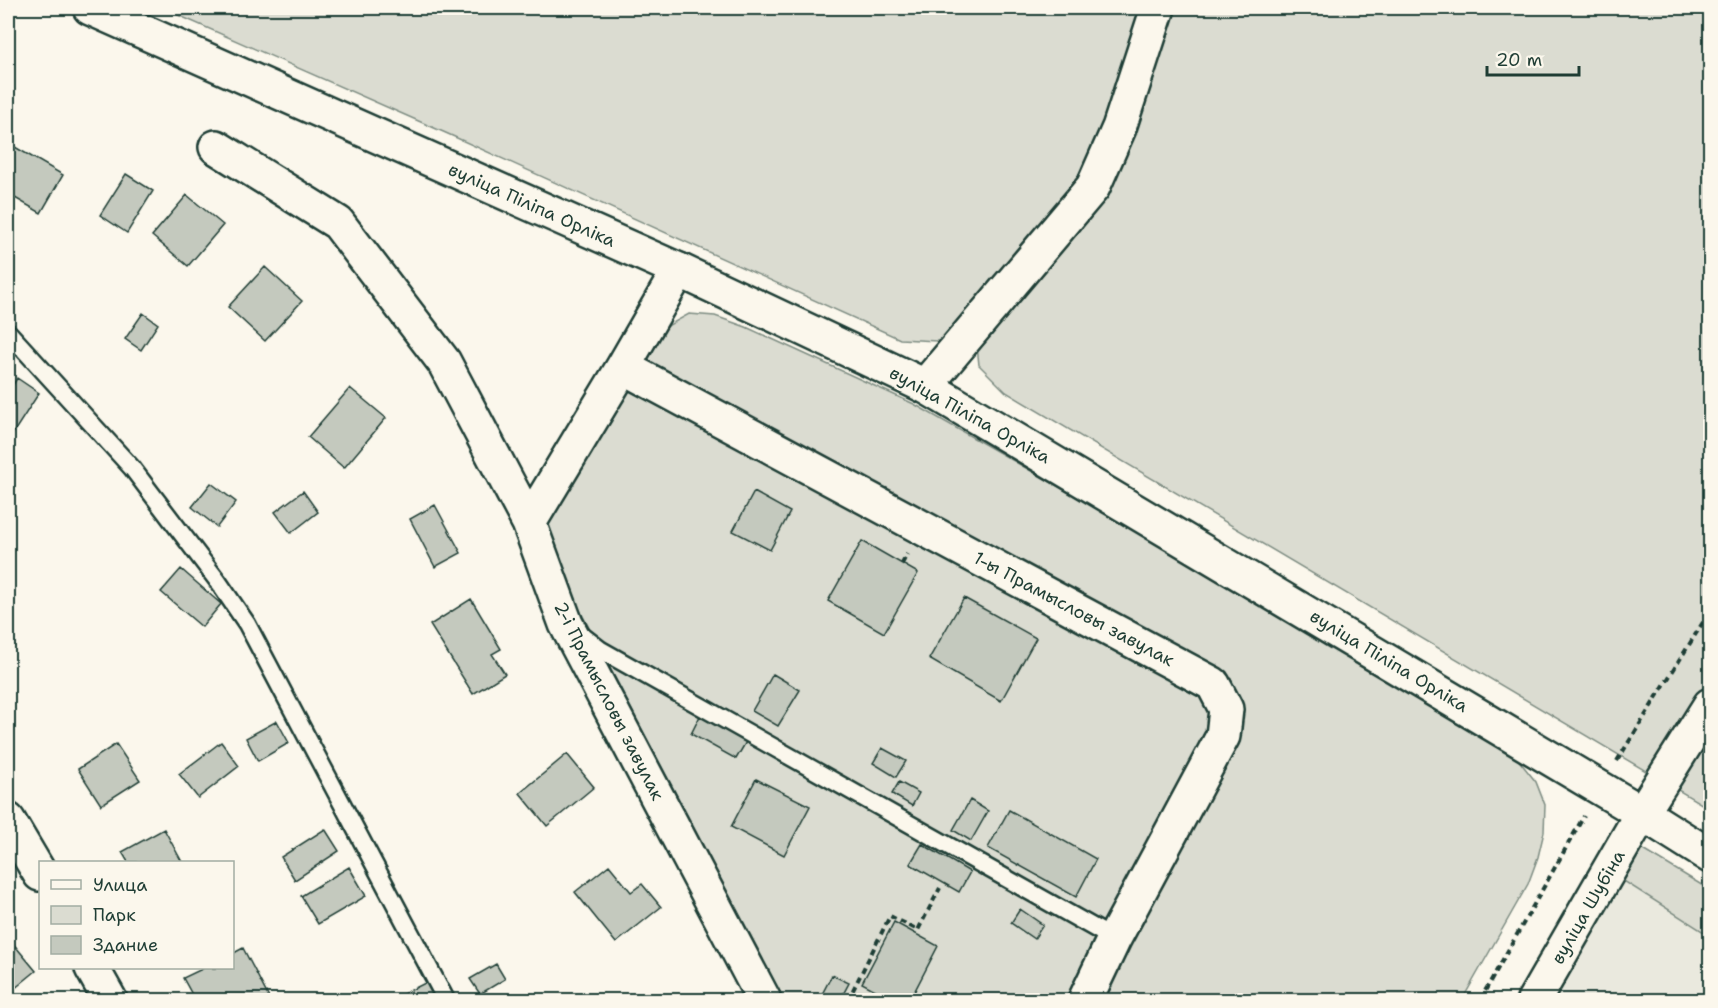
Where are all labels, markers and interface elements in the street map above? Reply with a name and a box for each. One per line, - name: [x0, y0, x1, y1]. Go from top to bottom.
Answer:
- scale bar: [1487, 39, 1578, 77]
- text: 20 m: [1496, 48, 1542, 72]
- street label: вуліца Піліпа Орліка: [445, 157, 619, 253]
- street label: вуліца Піліпа Орліка: [885, 361, 1055, 469]
- street label: 1-ы Прамысловы завулак: [970, 546, 1179, 672]
- street label: 2-і Прамысловы завулак: [548, 598, 670, 805]
- street label: вуліца Піліпа Орліка: [1305, 604, 1473, 718]
- street label: вуліца Шубіна: [1546, 845, 1630, 969]
- legend: [39, 861, 234, 969]
- text: Улица: [93, 873, 147, 897]
- text: Парк: [93, 903, 136, 927]
- text: Здание: [93, 933, 158, 957]

